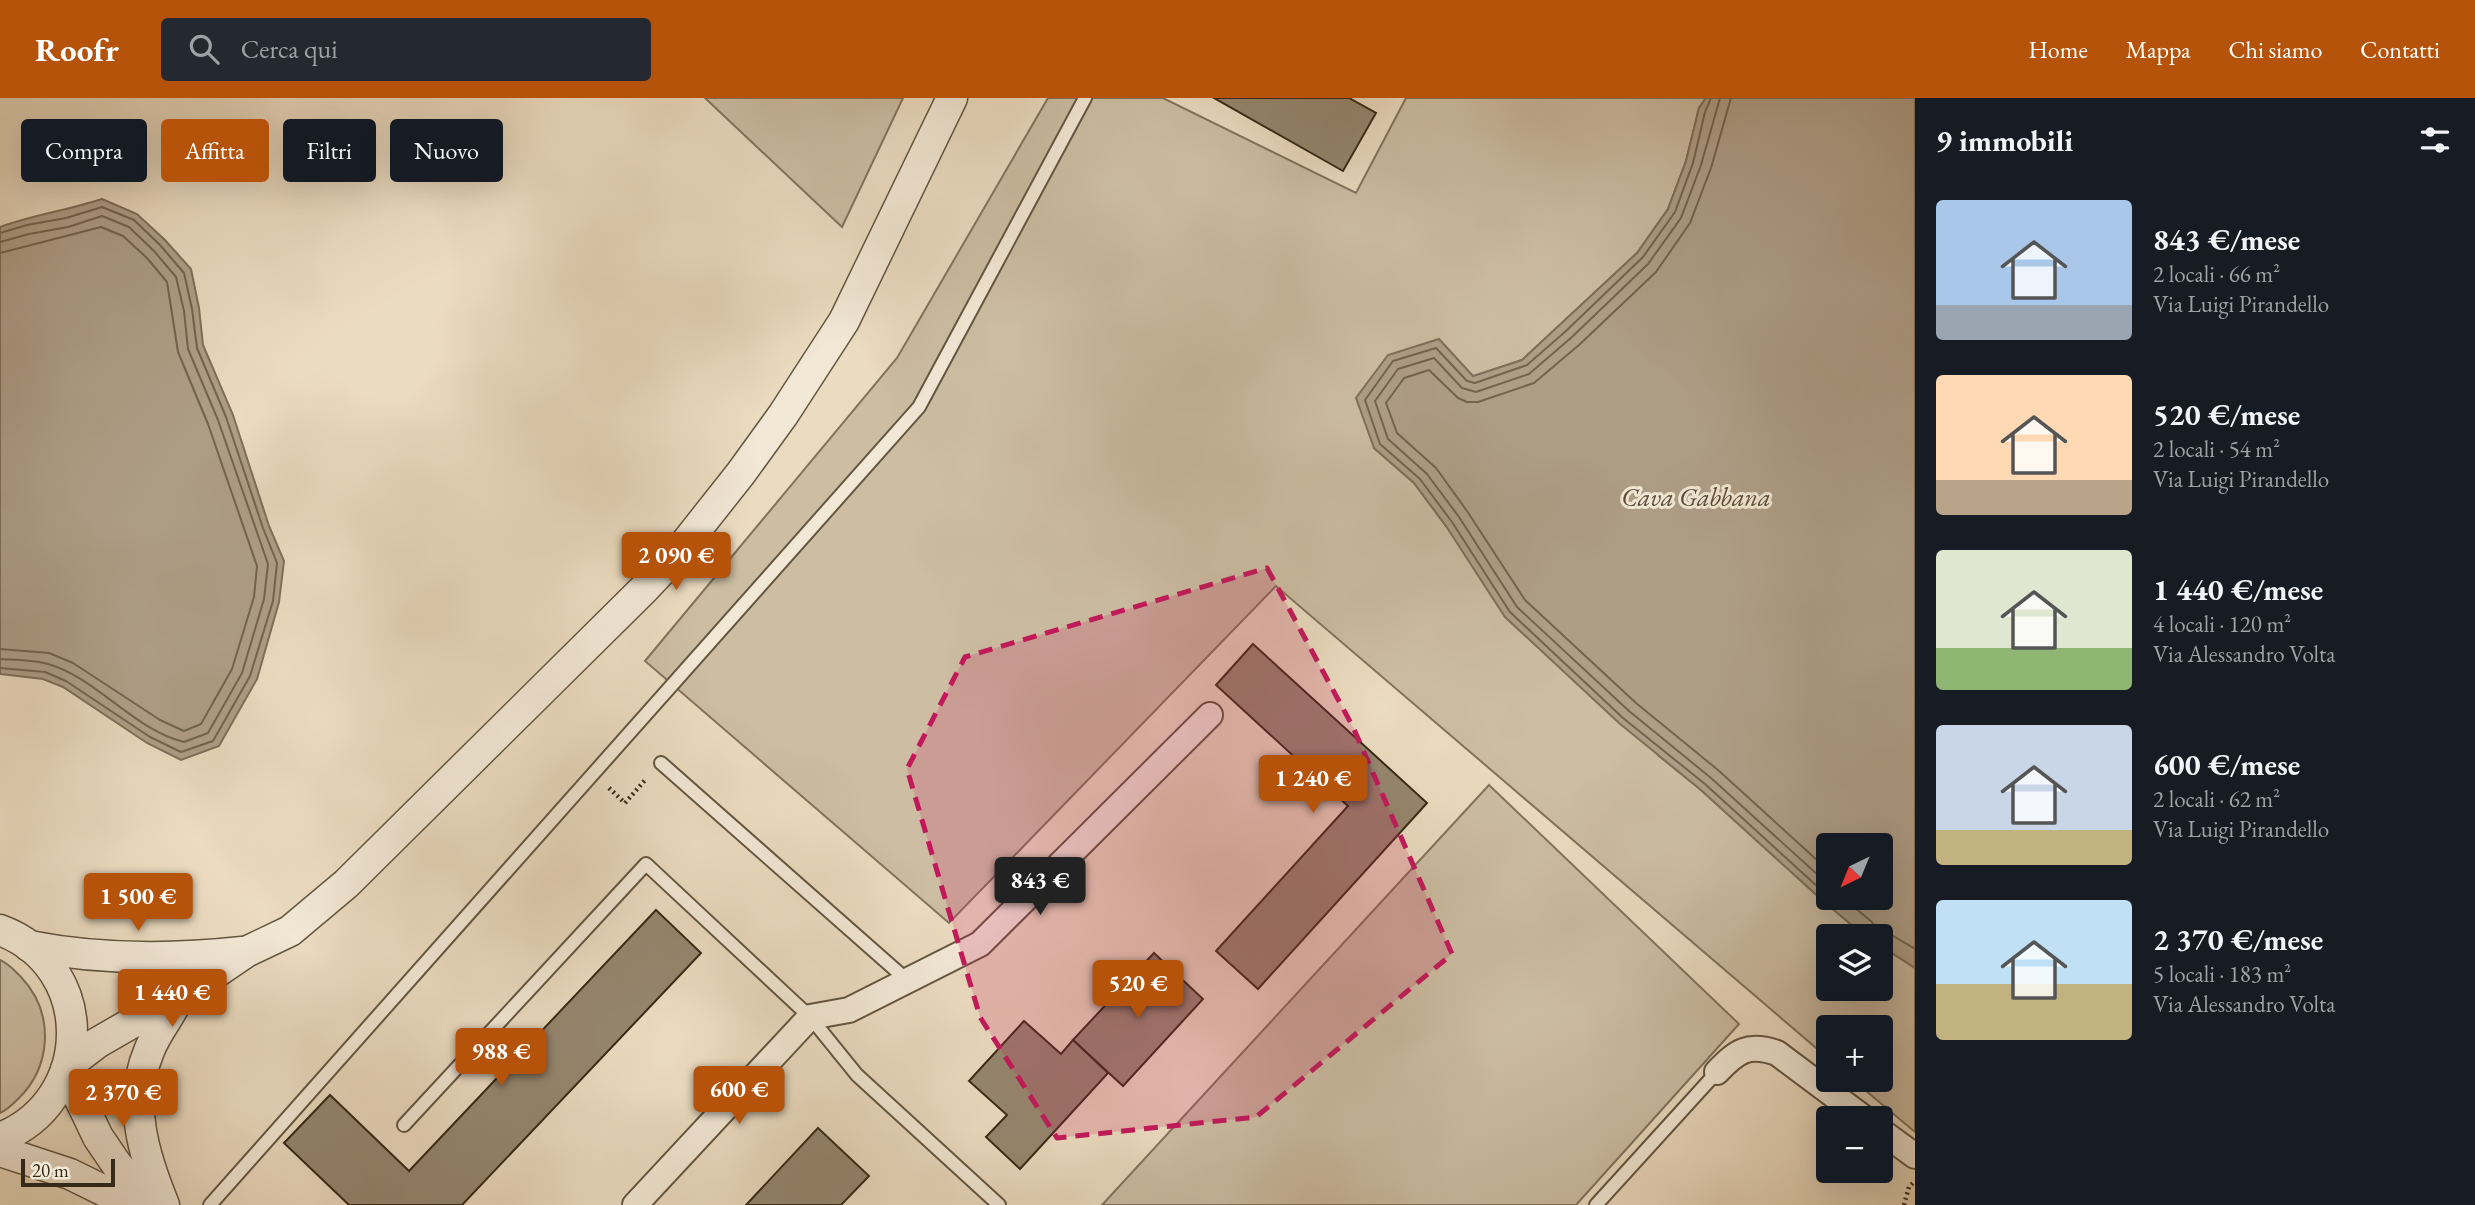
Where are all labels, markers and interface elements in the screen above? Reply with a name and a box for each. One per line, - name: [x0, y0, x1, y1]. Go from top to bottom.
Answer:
- search box: [161, 18, 651, 81]
- text: Roofr: [35, 28, 119, 71]
- icon: search: [185, 30, 223, 68]
- text: Cerca qui: [241, 32, 338, 66]
- text: Home: [2028, 34, 2088, 65]
- text: Mappa: [2126, 34, 2191, 65]
- text: Chi siamo: [2229, 34, 2322, 65]
- text: Contatti: [2360, 34, 2440, 65]
- chip: Compra: [21, 119, 147, 182]
- chip: Affitta: [161, 119, 269, 182]
- chip: Filtri: [283, 119, 376, 182]
- chip: Nuovo: [390, 119, 503, 182]
- text: 9 immobili: [1936, 121, 2073, 160]
- icon: filters: [2416, 121, 2454, 159]
- text: 843 €/mese: [2153, 220, 2300, 259]
- icon: home: [1992, 228, 2076, 312]
- text: 2 locali · 66 m²: [2153, 259, 2280, 289]
- text: Via Luigi Pirandello: [2153, 289, 2329, 319]
- text: 520 €/mese: [2153, 395, 2300, 434]
- icon: home: [1992, 403, 2076, 487]
- text: 2 locali · 54 m²: [2153, 434, 2280, 464]
- text: Via Luigi Pirandello: [2153, 464, 2329, 494]
- water label: Cava Gabbana: [1621, 480, 1771, 514]
- pin: 2 090 €: [611, 532, 741, 592]
- text: 2 090 €: [638, 540, 714, 570]
- text: 1 440 €/mese: [2153, 570, 2323, 609]
- icon: home: [1992, 578, 2076, 662]
- text: 4 locali · 120 m²: [2153, 609, 2291, 639]
- text: Via Alessandro Volta: [2153, 639, 2335, 669]
- text: 600 €/mese: [2153, 745, 2300, 784]
- icon: home: [1992, 753, 2076, 837]
- pin: 1 240 €: [1248, 756, 1378, 815]
- text: 1 240 €: [1275, 763, 1351, 793]
- text: 2 locali · 62 m²: [2153, 784, 2280, 814]
- text: Via Luigi Pirandello: [2153, 814, 2329, 844]
- north arrow: [1816, 833, 1894, 910]
- map controls: [1816, 833, 1893, 1183]
- pin: 843 €: [991, 858, 1089, 917]
- text: 843 €: [1011, 865, 1069, 895]
- pin: 1 500 €: [73, 874, 203, 933]
- text: 1 500 €: [100, 881, 176, 911]
- text: 2 370 €/mese: [2153, 920, 2323, 959]
- button: layers: [1816, 924, 1893, 1001]
- icon: home: [1992, 928, 2076, 1012]
- text: 5 locali · 183 m²: [2153, 959, 2291, 989]
- pin: 520 €: [1089, 960, 1187, 1020]
- text: 520 €: [1109, 968, 1167, 998]
- pin: 1 440 €: [107, 970, 237, 1029]
- text: 1 440 €: [134, 977, 210, 1007]
- text: Via Alessandro Volta: [2153, 989, 2335, 1019]
- button: +: [1816, 1015, 1893, 1092]
- pin: 988 €: [452, 1028, 550, 1088]
- text: 988 €: [472, 1036, 530, 1066]
- pin: 600 €: [690, 1066, 788, 1126]
- pin: 2 370 €: [58, 1070, 188, 1129]
- text: 600 €: [710, 1074, 768, 1104]
- text: 2 370 €: [85, 1077, 161, 1107]
- button: −: [1816, 1106, 1893, 1183]
- scale bar: [21, 1156, 116, 1188]
- text: 20 m: [32, 1158, 69, 1183]

